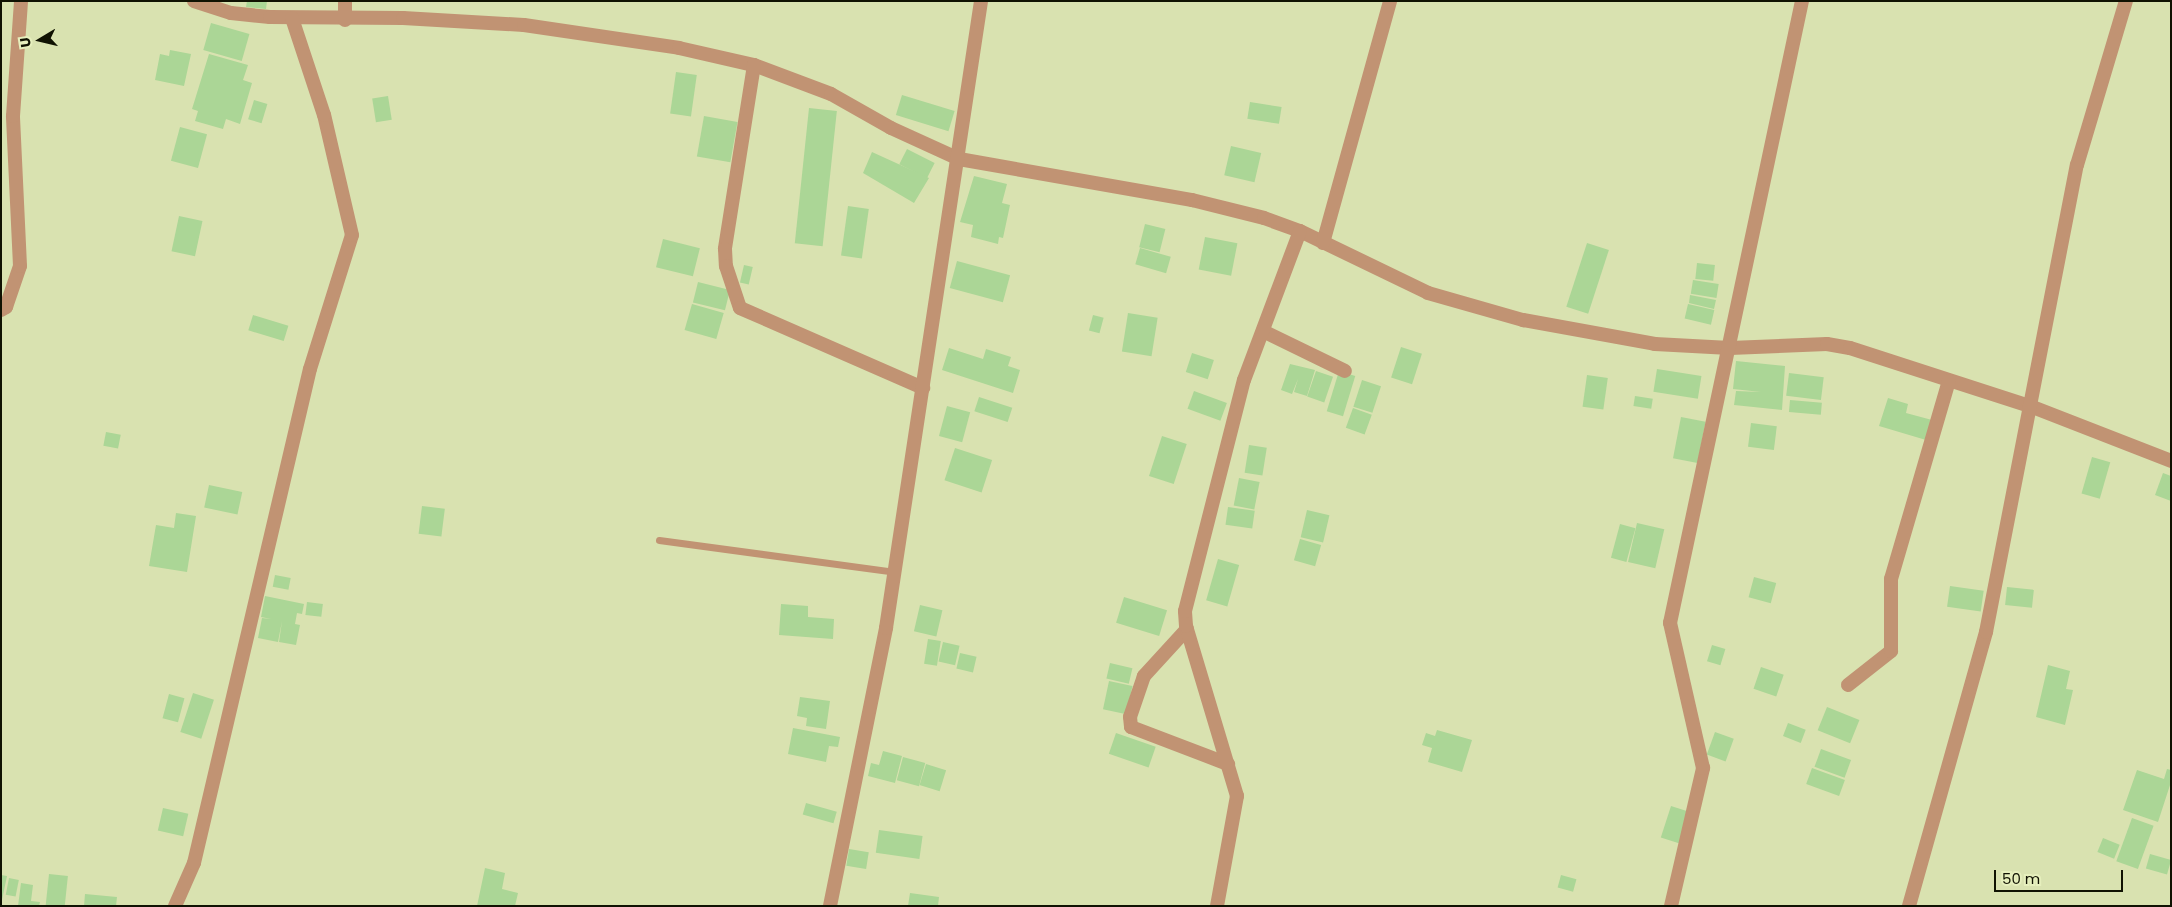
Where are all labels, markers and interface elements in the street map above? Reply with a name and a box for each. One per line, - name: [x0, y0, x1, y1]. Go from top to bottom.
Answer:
- north arrow: [15, 15, 65, 65]
- text: U: [15, 36, 36, 49]
- scale bar: [1997, 860, 2126, 892]
- text: 50 m: [2002, 868, 2040, 889]

